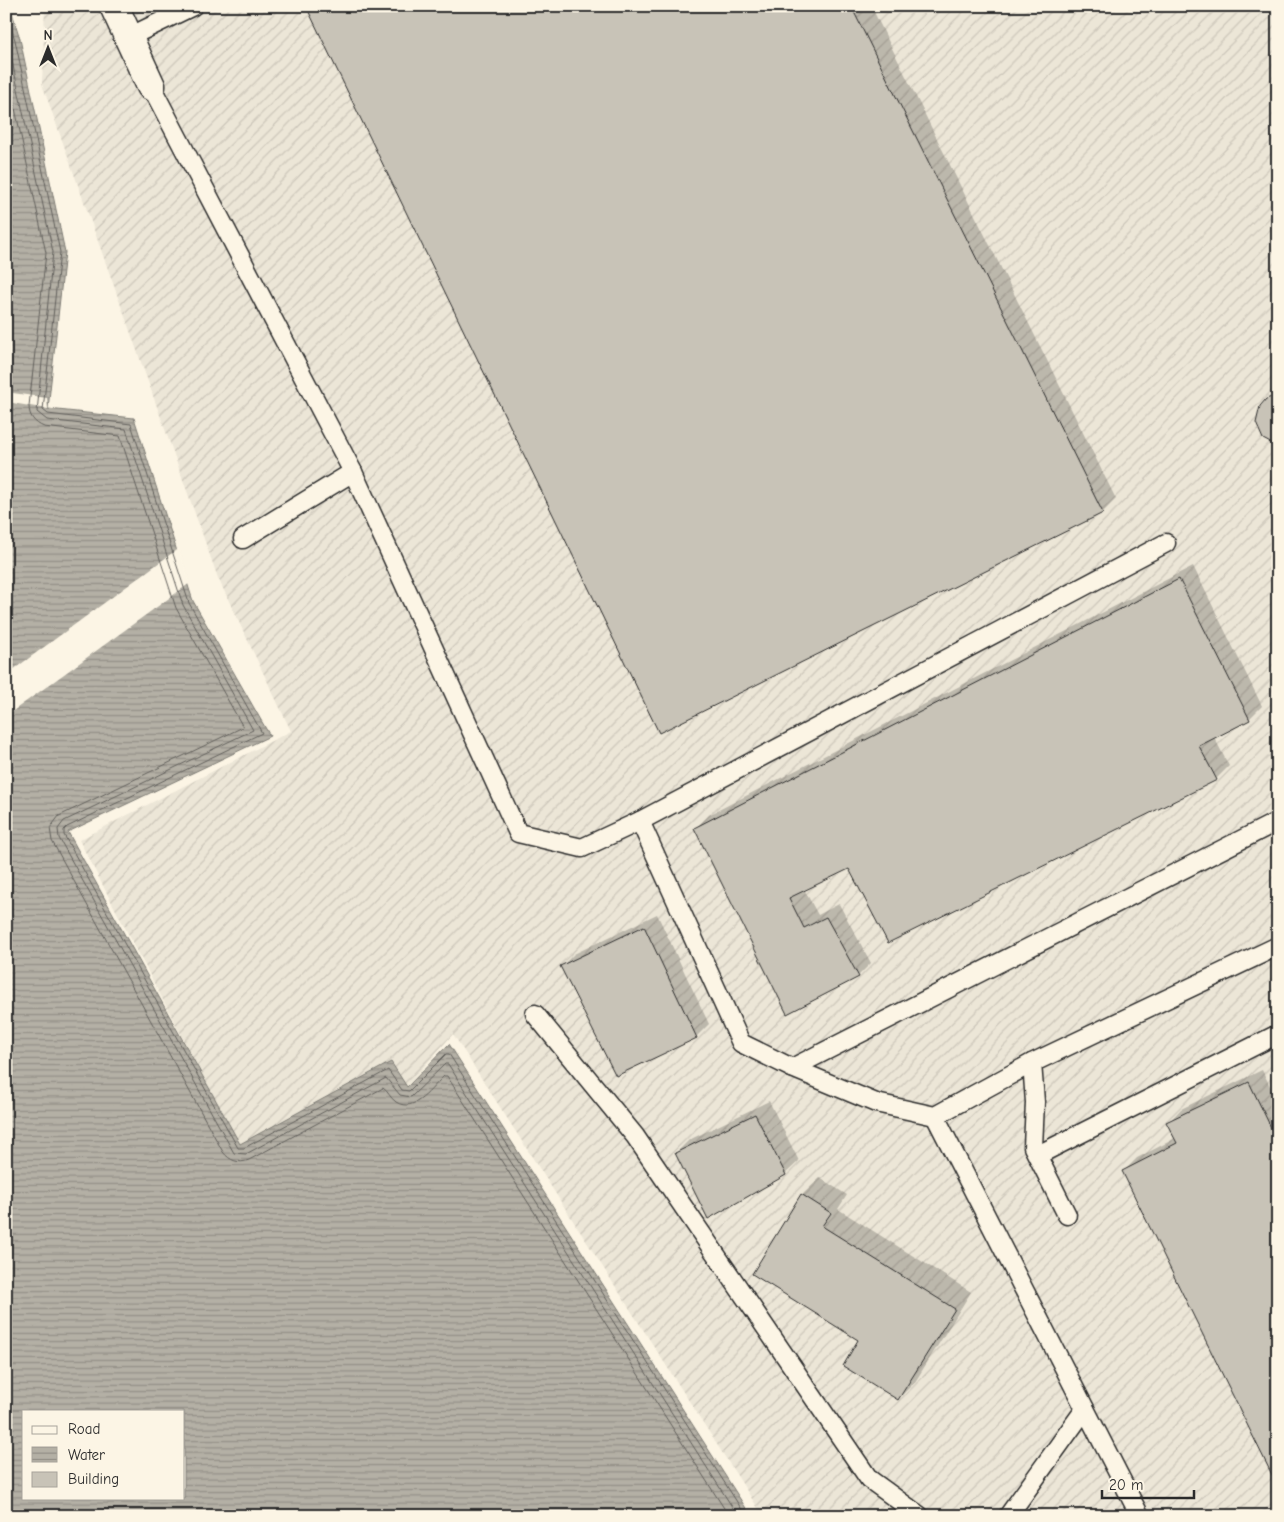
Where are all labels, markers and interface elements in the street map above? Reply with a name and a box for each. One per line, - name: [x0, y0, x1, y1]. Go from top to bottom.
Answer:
- north arrow: [22, 22, 72, 72]
- text: N: [43, 27, 53, 44]
- legend: [22, 1410, 185, 1500]
- text: Road: [68, 1420, 100, 1438]
- text: Water: [68, 1446, 105, 1464]
- scale bar: [1102, 1467, 1194, 1499]
- text: Building: [68, 1470, 119, 1488]
- text: 20 m: [1109, 1476, 1143, 1494]

